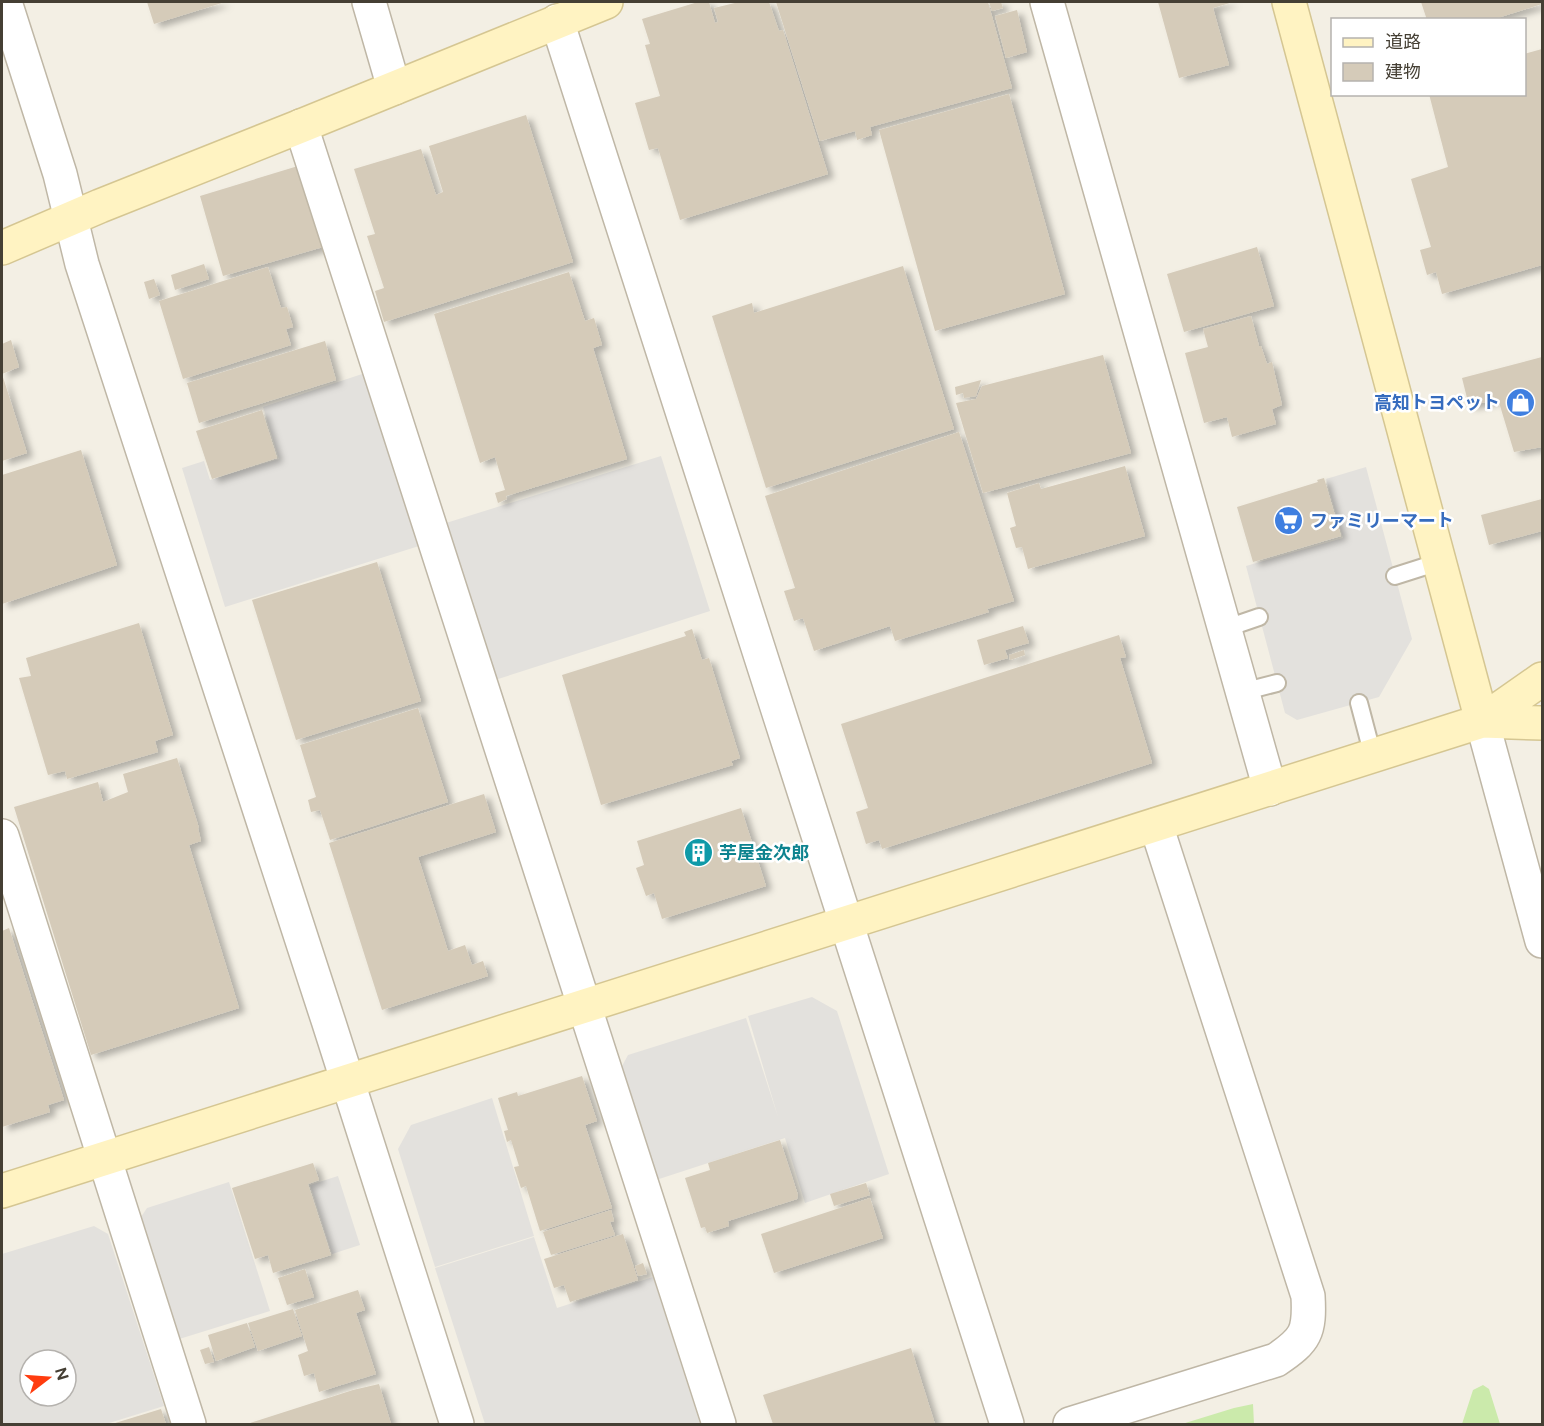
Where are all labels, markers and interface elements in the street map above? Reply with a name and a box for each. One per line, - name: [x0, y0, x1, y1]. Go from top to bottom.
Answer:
- legend: [1331, 18, 1526, 96]
- text: 道路: [1385, 31, 1421, 53]
- text: 建物: [1385, 61, 1421, 83]
- shop icon: 高知トヨペット: [1505, 387, 1537, 419]
- place label: 高知トヨペット: [1374, 392, 1500, 414]
- supermarket icon: ファミリーマート: [1273, 505, 1305, 537]
- place label: ファミリーマート: [1310, 510, 1454, 532]
- building icon: 芋屋金次郎: [682, 837, 714, 869]
- place label: 芋屋金次郎: [719, 842, 809, 864]
- north arrow: [18, 1348, 78, 1408]
- text: N: [51, 1365, 73, 1382]

